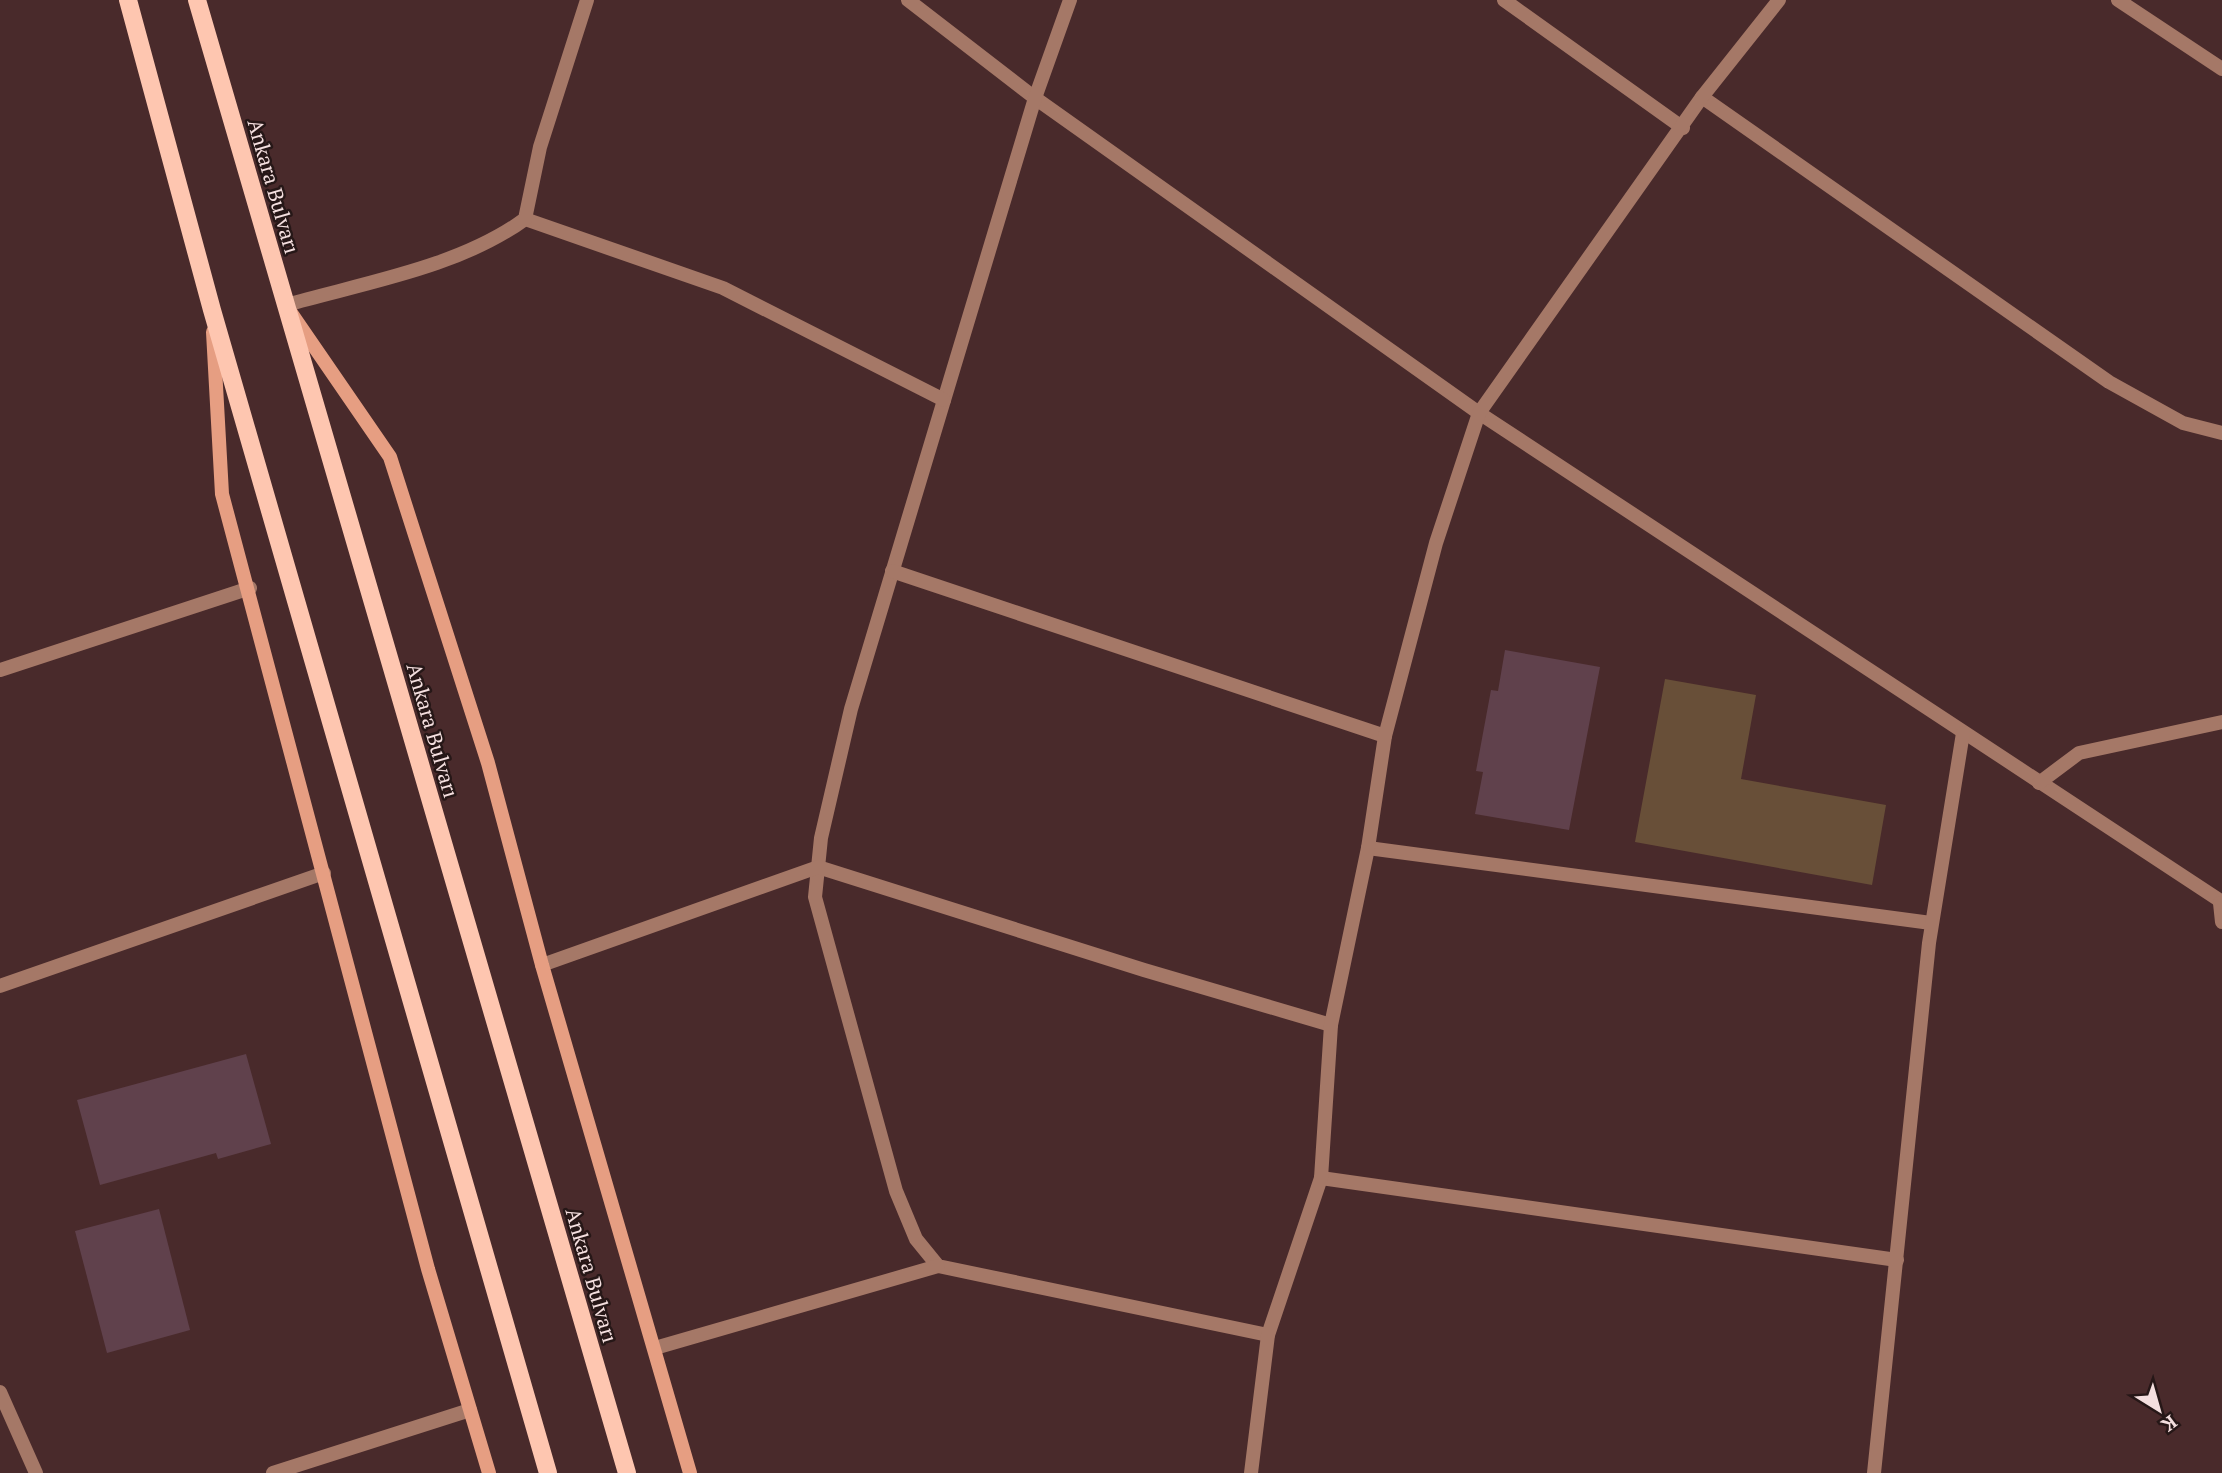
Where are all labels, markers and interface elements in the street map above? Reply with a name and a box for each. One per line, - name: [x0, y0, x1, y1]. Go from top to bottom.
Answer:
- street label: Ankara Bulvarı: [241, 115, 307, 257]
- street label: Ankara Bulvarı: [400, 659, 466, 801]
- street label: Ankara Bulvarı: [559, 1204, 625, 1346]
- north arrow: [2124, 1375, 2194, 1445]
- text: K: [2156, 1410, 2182, 1438]

